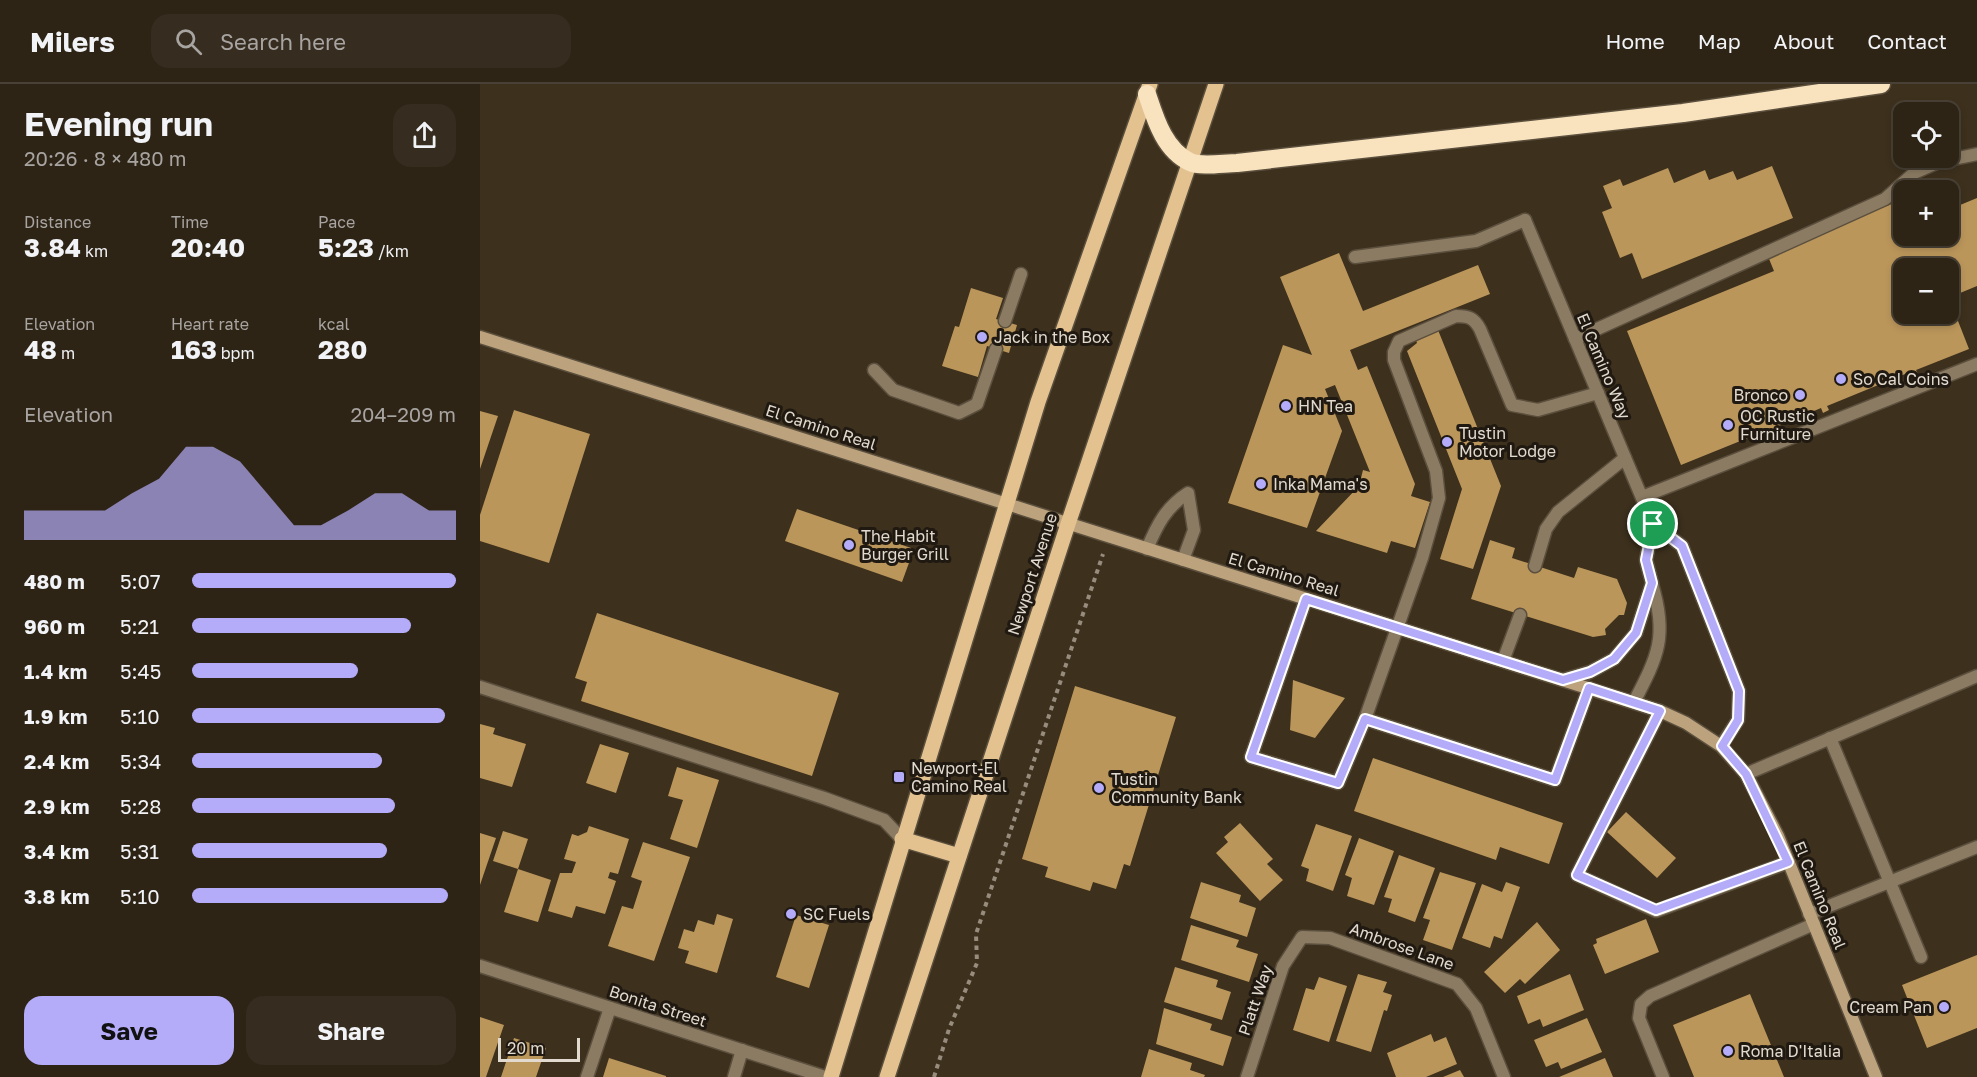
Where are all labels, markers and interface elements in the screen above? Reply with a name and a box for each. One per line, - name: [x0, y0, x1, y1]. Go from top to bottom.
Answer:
- search box: [151, 14, 571, 68]
- text: Milers: [30, 25, 115, 58]
- icon: search: [172, 25, 205, 58]
- text: Search here: [220, 28, 346, 55]
- text: Home: [1605, 28, 1665, 54]
- text: Map: [1698, 28, 1741, 54]
- text: About: [1774, 28, 1834, 54]
- text: Contact: [1867, 28, 1947, 54]
- map controls: [1893, 102, 1959, 324]
- button: locate: [1893, 102, 1959, 168]
- text: Evening run: [24, 104, 213, 143]
- button: share: [393, 104, 456, 167]
- text: 20:26 · 8 × 480 m: [24, 146, 186, 170]
- button: +: [1893, 180, 1959, 246]
- text: Distance: [24, 212, 91, 232]
- text: Time: [171, 212, 209, 232]
- text: Pace: [318, 212, 355, 232]
- text: 3.84: [24, 232, 81, 263]
- text: 20:40: [171, 232, 245, 263]
- text: 5:23: [318, 232, 374, 263]
- text: km: [81, 241, 108, 261]
- text: /km: [374, 241, 409, 261]
- button: −: [1893, 258, 1959, 324]
- street label: El Camino Way: [1573, 310, 1635, 422]
- text: Elevation: [24, 314, 95, 334]
- text: Heart rate: [171, 314, 249, 334]
- text: kcal: [318, 314, 350, 334]
- place label: Jack in the Box: [994, 327, 1110, 347]
- marker: Jack in the Box: [975, 330, 989, 344]
- text: 48: [24, 334, 57, 365]
- text: 163: [171, 334, 217, 365]
- text: 280: [318, 334, 367, 365]
- text: m: [57, 343, 75, 363]
- text: bpm: [217, 343, 255, 363]
- place label: So Cal Coins: [1853, 369, 1949, 389]
- marker: So Cal Coins: [1834, 372, 1848, 386]
- place label: Bronco: [1733, 385, 1788, 405]
- marker: Bronco: [1793, 388, 1807, 402]
- place label: HN Tea: [1298, 396, 1353, 416]
- marker: HN Tea: [1279, 399, 1293, 413]
- street label: El Camino Real: [763, 400, 879, 454]
- text: Elevation: [24, 402, 113, 426]
- text: 204–209 m: [350, 402, 456, 426]
- place label: OC Rustic Furniture: [1740, 406, 1815, 444]
- marker: OC Rustic Furniture: [1721, 418, 1735, 432]
- place label: Tustin Motor Lodge: [1459, 423, 1556, 461]
- marker: Tustin Motor Lodge: [1440, 435, 1454, 449]
- place label: Inka Mama's: [1273, 474, 1368, 494]
- marker: Inka Mama's: [1254, 477, 1268, 491]
- pin: [1627, 498, 1678, 549]
- icon: arrive: [1636, 507, 1669, 540]
- street label: Newport Avenue: [1003, 510, 1061, 638]
- place label: The Habit Burger Grill: [861, 526, 949, 564]
- marker: The Habit Burger Grill: [842, 538, 856, 552]
- street label: El Camino Real: [1226, 548, 1342, 600]
- text: 480 m: [24, 569, 85, 593]
- text: 5:07: [120, 569, 161, 593]
- text: 960 m: [24, 614, 85, 638]
- text: 5:21: [120, 614, 159, 638]
- text: 1.4 km: [24, 659, 87, 683]
- text: 5:45: [120, 659, 161, 683]
- text: 1.9 km: [24, 704, 88, 728]
- text: 5:10: [120, 704, 160, 728]
- text: 2.4 km: [24, 749, 89, 773]
- text: 5:34: [120, 749, 162, 773]
- place label: Newport-El Camino Real: [911, 758, 1007, 796]
- place label: Tustin Community Bank: [1111, 769, 1242, 807]
- marker: Newport-El Camino Real: [892, 770, 906, 784]
- marker: Tustin Community Bank: [1092, 781, 1106, 795]
- text: 2.9 km: [24, 794, 89, 818]
- text: 5:28: [120, 794, 161, 818]
- street label: El Camino Real: [1789, 838, 1851, 952]
- text: 3.4 km: [24, 839, 89, 863]
- text: 5:31: [120, 839, 159, 863]
- text: 3.8 km: [24, 884, 90, 908]
- text: 5:10: [120, 884, 160, 908]
- place label: SC Fuels: [803, 904, 870, 924]
- marker: SC Fuels: [784, 907, 798, 921]
- street label: Ambrose Lane: [1347, 918, 1457, 974]
- street label: Platt Way: [1234, 962, 1276, 1038]
- street label: Bonita Street: [607, 981, 709, 1031]
- button: Save: [24, 996, 234, 1065]
- button: Share: [246, 996, 456, 1065]
- place label: Cream Pan: [1849, 997, 1932, 1017]
- marker: Cream Pan: [1937, 1000, 1951, 1014]
- scale bar: [498, 1035, 580, 1062]
- text: 20 m: [507, 1038, 544, 1058]
- place label: Roma D'Italia: [1740, 1041, 1841, 1061]
- marker: Roma D'Italia: [1721, 1044, 1735, 1058]

